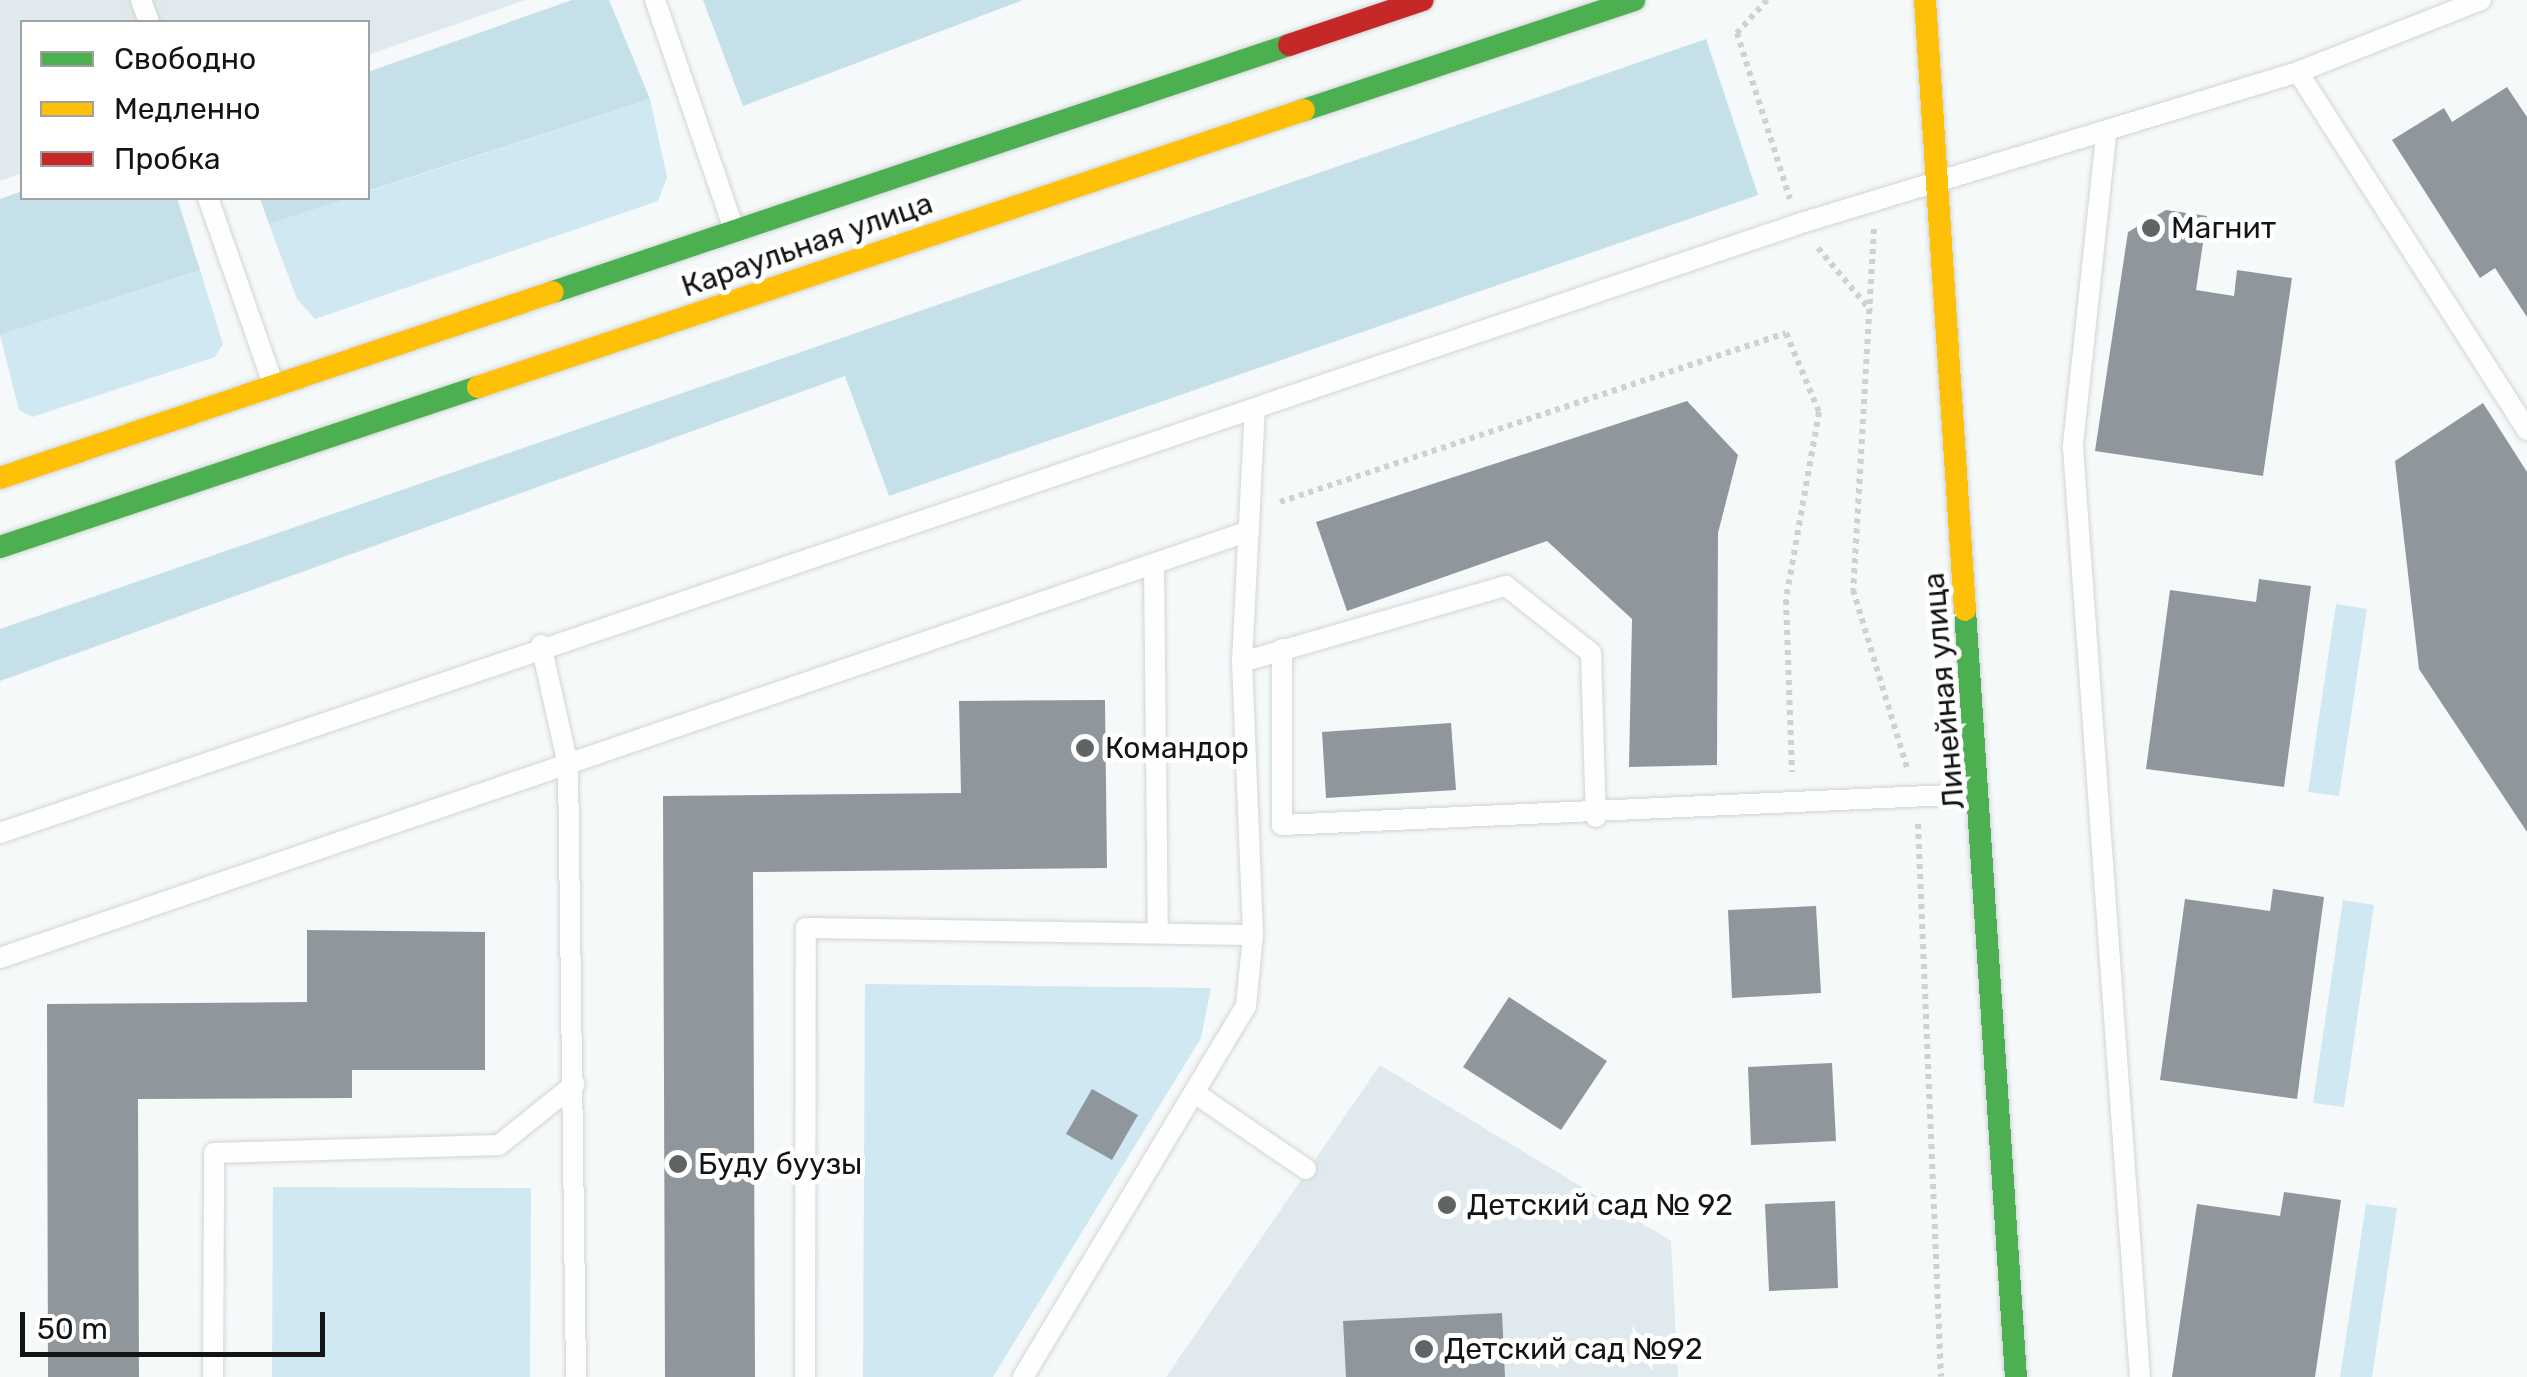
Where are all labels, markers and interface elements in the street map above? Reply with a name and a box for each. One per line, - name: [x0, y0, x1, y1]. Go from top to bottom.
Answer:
- legend: [20, 20, 370, 200]
- text: Свободно: [114, 41, 256, 77]
- text: Медленно: [114, 91, 261, 127]
- text: Пробка: [114, 141, 221, 177]
- street label: Караульная улица: [677, 185, 937, 305]
- place label: Магнит: [2171, 210, 2276, 246]
- marker: Магнит: [2140, 217, 2162, 239]
- street label: Линейная улица: [1916, 571, 1972, 811]
- place label: Командор: [1105, 730, 1249, 766]
- marker: Командор: [1074, 737, 1096, 759]
- place label: Буду буузы: [698, 1146, 862, 1182]
- marker: Буду буузы: [667, 1153, 689, 1175]
- place label: Детский сад № 92: [1467, 1187, 1733, 1223]
- marker: Детский сад № 92: [1436, 1194, 1458, 1216]
- scale bar: [25, 1292, 330, 1354]
- text: 50 m: [37, 1311, 108, 1347]
- place label: Детский сад №92: [1444, 1331, 1703, 1367]
- marker: Детский сад №92: [1413, 1338, 1435, 1360]

